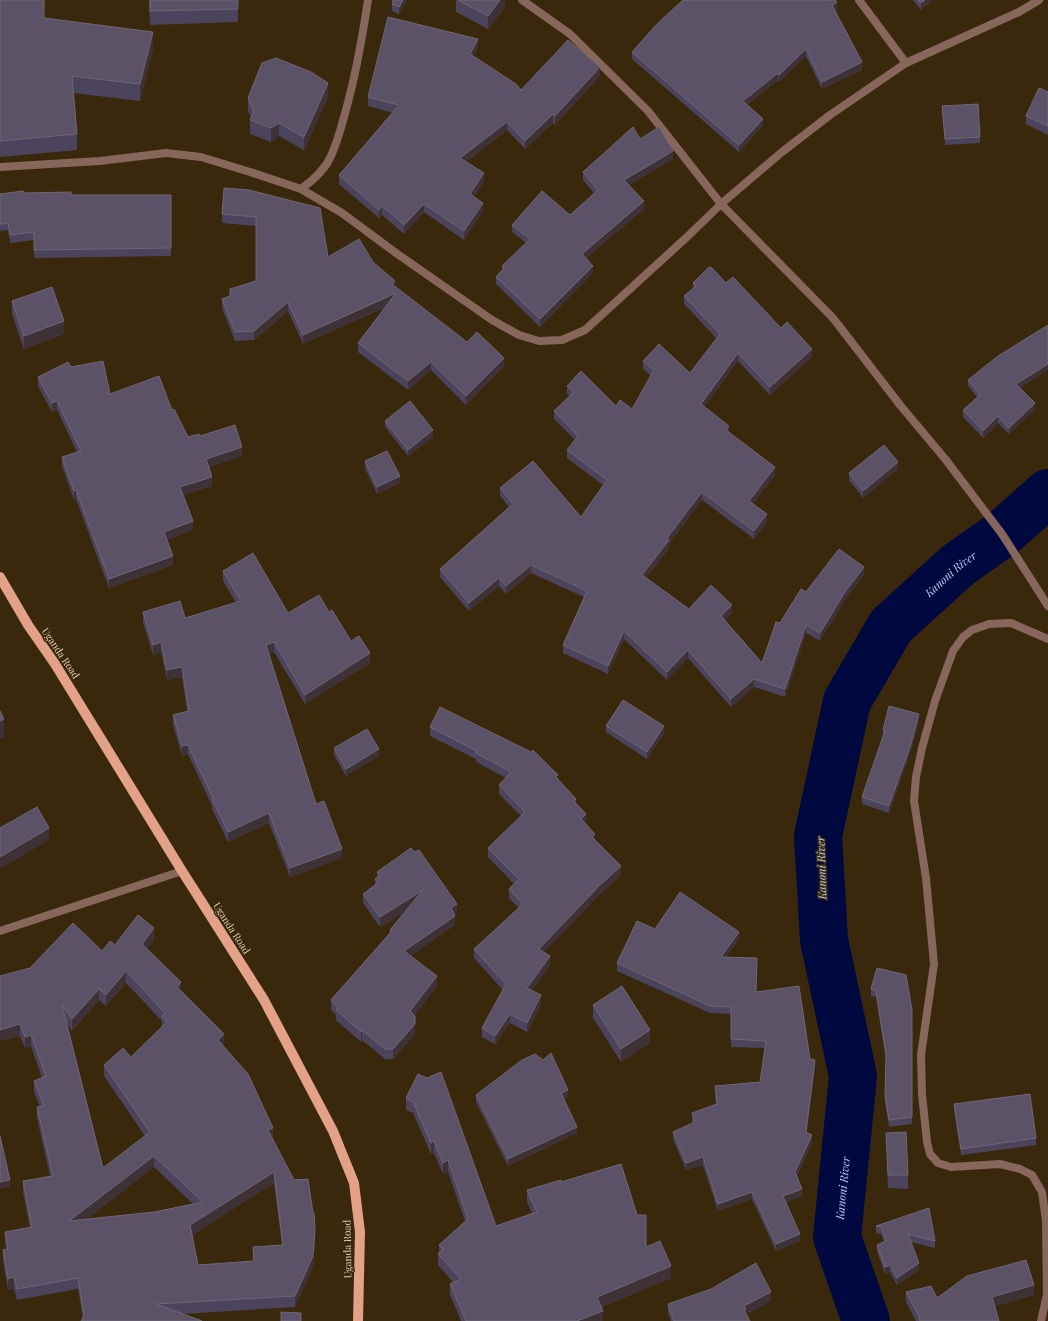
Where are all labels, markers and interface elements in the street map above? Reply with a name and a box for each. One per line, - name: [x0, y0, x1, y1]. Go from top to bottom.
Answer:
- water label: Kanoni River: [920, 547, 979, 600]
- street label: Uganda Road: [39, 625, 83, 681]
- water label: Kanoni River: [812, 836, 830, 901]
- street label: Uganda Road: [210, 900, 254, 957]
- water label: Kanoni River: [831, 1156, 852, 1221]
- street label: Uganda Road: [339, 1219, 355, 1278]

